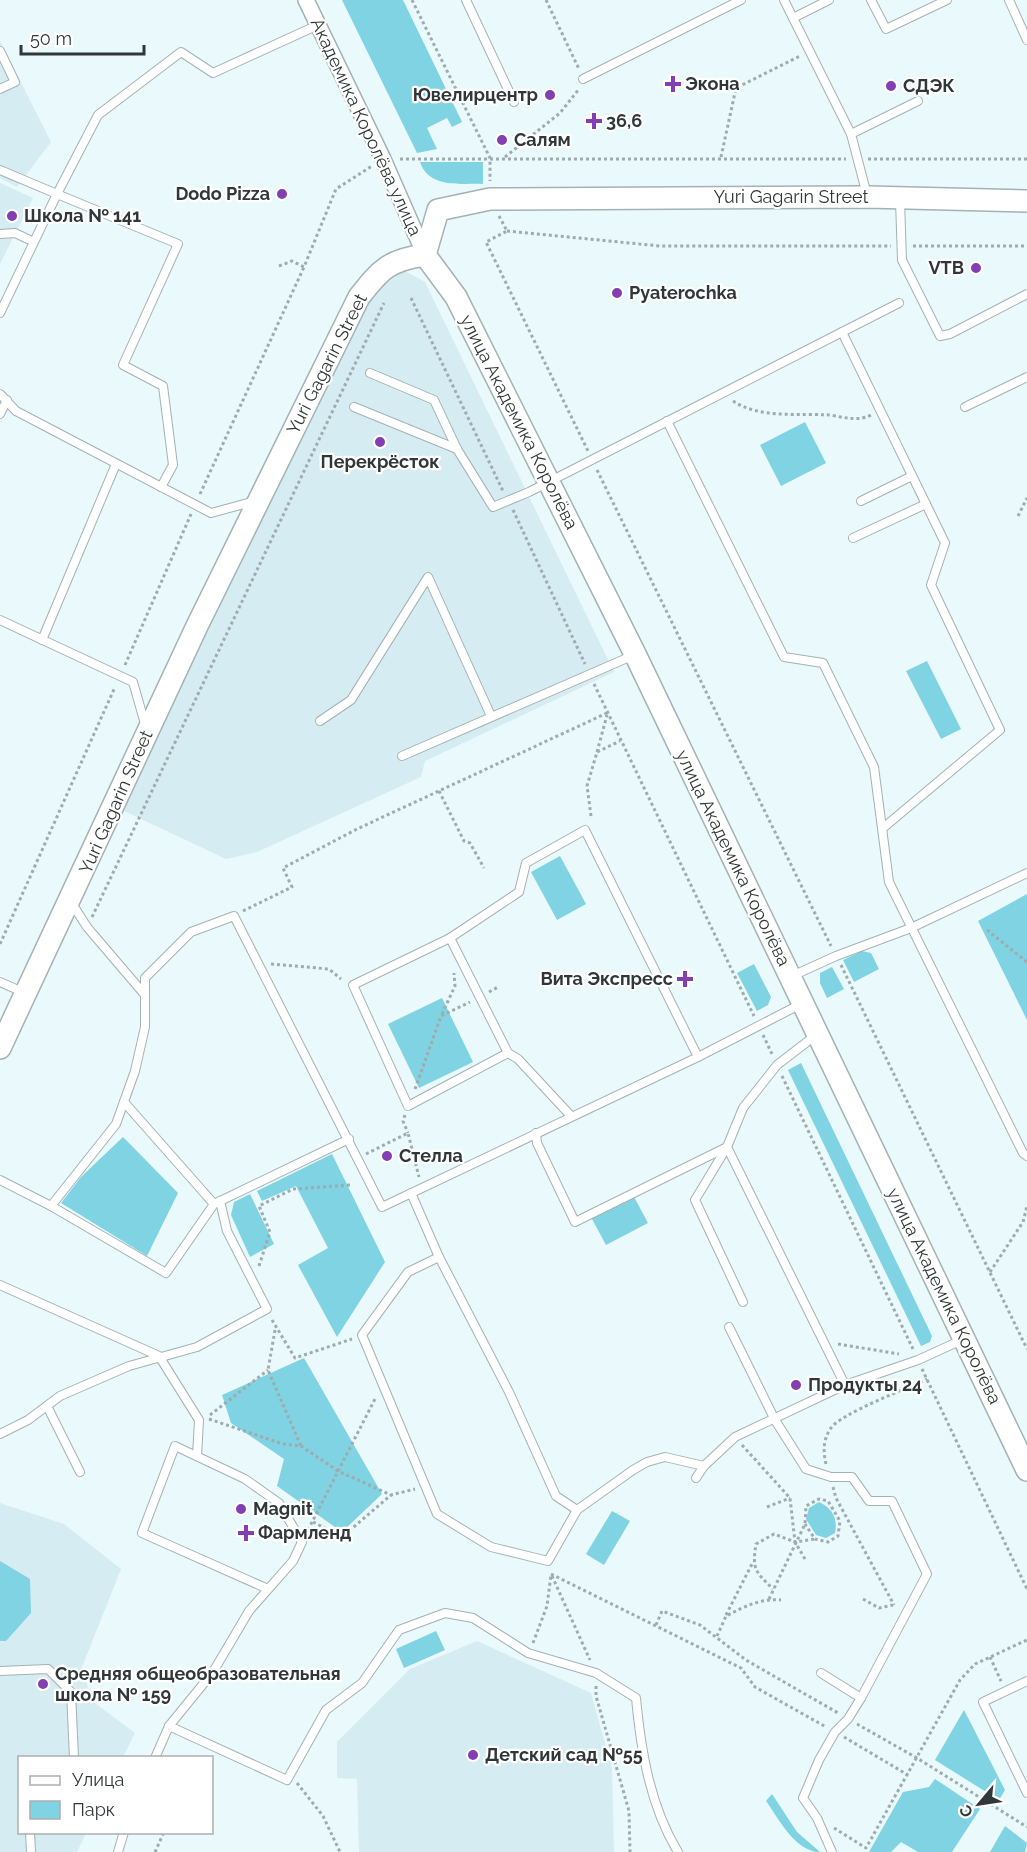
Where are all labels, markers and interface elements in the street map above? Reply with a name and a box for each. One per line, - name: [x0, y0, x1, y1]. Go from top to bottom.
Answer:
- street label: Академика Королёва улица: [307, 15, 426, 239]
- scale bar: [21, 18, 144, 56]
- text: 50 m: [30, 28, 72, 49]
- place label: Экона: [685, 73, 740, 94]
- place label: СДЭК: [903, 75, 955, 96]
- marker: Экона: [666, 77, 680, 91]
- marker: СДЭК: [884, 79, 898, 93]
- place label: Ювелирцентр: [413, 84, 538, 105]
- marker: Ювелирцентр: [543, 88, 557, 102]
- place label: 36,6: [606, 110, 642, 131]
- marker: 36,6: [587, 114, 601, 128]
- place label: Салям: [514, 129, 571, 150]
- marker: Салям: [495, 133, 509, 147]
- place label: Dodo Pizza: [175, 183, 270, 204]
- street label: Yuri Gagarin Street: [713, 186, 869, 207]
- marker: Dodo Pizza: [275, 187, 289, 201]
- place label: Школа № 141: [24, 205, 141, 226]
- marker: Школа № 141: [5, 209, 19, 223]
- place label: VTB: [928, 257, 964, 278]
- marker: VTB: [969, 261, 983, 275]
- place label: Pyaterochka: [629, 282, 737, 303]
- marker: Pyaterochka: [610, 286, 624, 300]
- street label: Yuri Gagarin Street: [282, 290, 371, 438]
- street label: улица Академика Королёва: [456, 311, 583, 533]
- marker: Перекрёсток: [373, 435, 387, 449]
- place label: Перекрёсток: [321, 451, 439, 472]
- street label: Yuri Gagarin Street: [74, 727, 157, 877]
- street label: улица Академика Королёва: [672, 746, 795, 969]
- place label: Вита Экспресс: [540, 968, 673, 989]
- marker: Вита Экспресс: [678, 972, 692, 986]
- place label: Стелла: [399, 1145, 463, 1166]
- marker: Стелла: [380, 1149, 394, 1163]
- street label: улица Академика Королёва: [883, 1184, 1006, 1407]
- place label: Продукты 24: [808, 1374, 922, 1395]
- marker: Продукты 24: [789, 1378, 803, 1392]
- place label: Magnit: [253, 1498, 313, 1519]
- marker: Magnit: [234, 1502, 248, 1516]
- place label: Фармленд: [258, 1522, 351, 1543]
- marker: Фармленд: [239, 1526, 253, 1540]
- place label: Средняя общеобразовательная школа № 159: [55, 1663, 341, 1705]
- marker: Средняя общеобразовательная школа № 159: [36, 1677, 50, 1691]
- place label: Детский сад №55: [485, 1744, 643, 1765]
- marker: Детский сад №55: [466, 1748, 480, 1762]
- legend: [18, 1756, 213, 1834]
- text: Улица: [72, 1769, 124, 1790]
- north arrow: [949, 1774, 1009, 1834]
- text: Парк: [72, 1799, 115, 1820]
- text: С: [955, 1802, 977, 1820]

